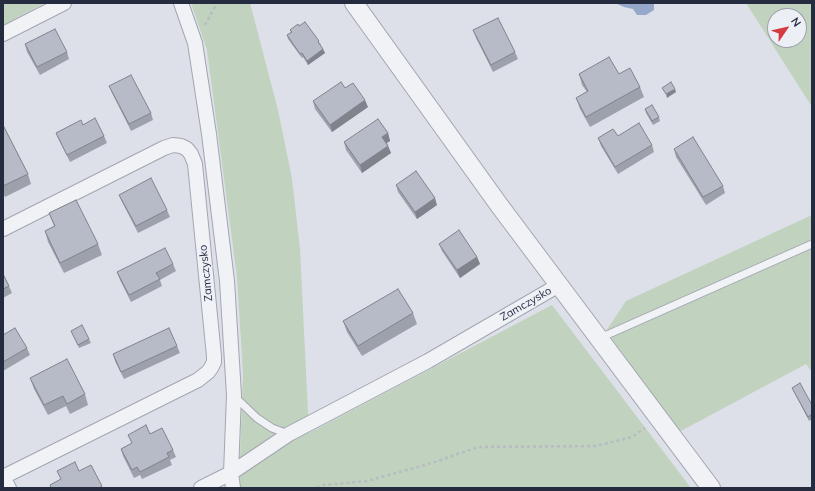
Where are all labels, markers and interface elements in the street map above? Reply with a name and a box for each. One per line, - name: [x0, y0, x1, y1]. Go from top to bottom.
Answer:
- north arrow: [767, 8, 807, 48]
- text: N: [788, 14, 804, 29]
- street label: Zamczysko: [196, 244, 216, 302]
- street label: Zamczysko: [498, 284, 554, 324]

